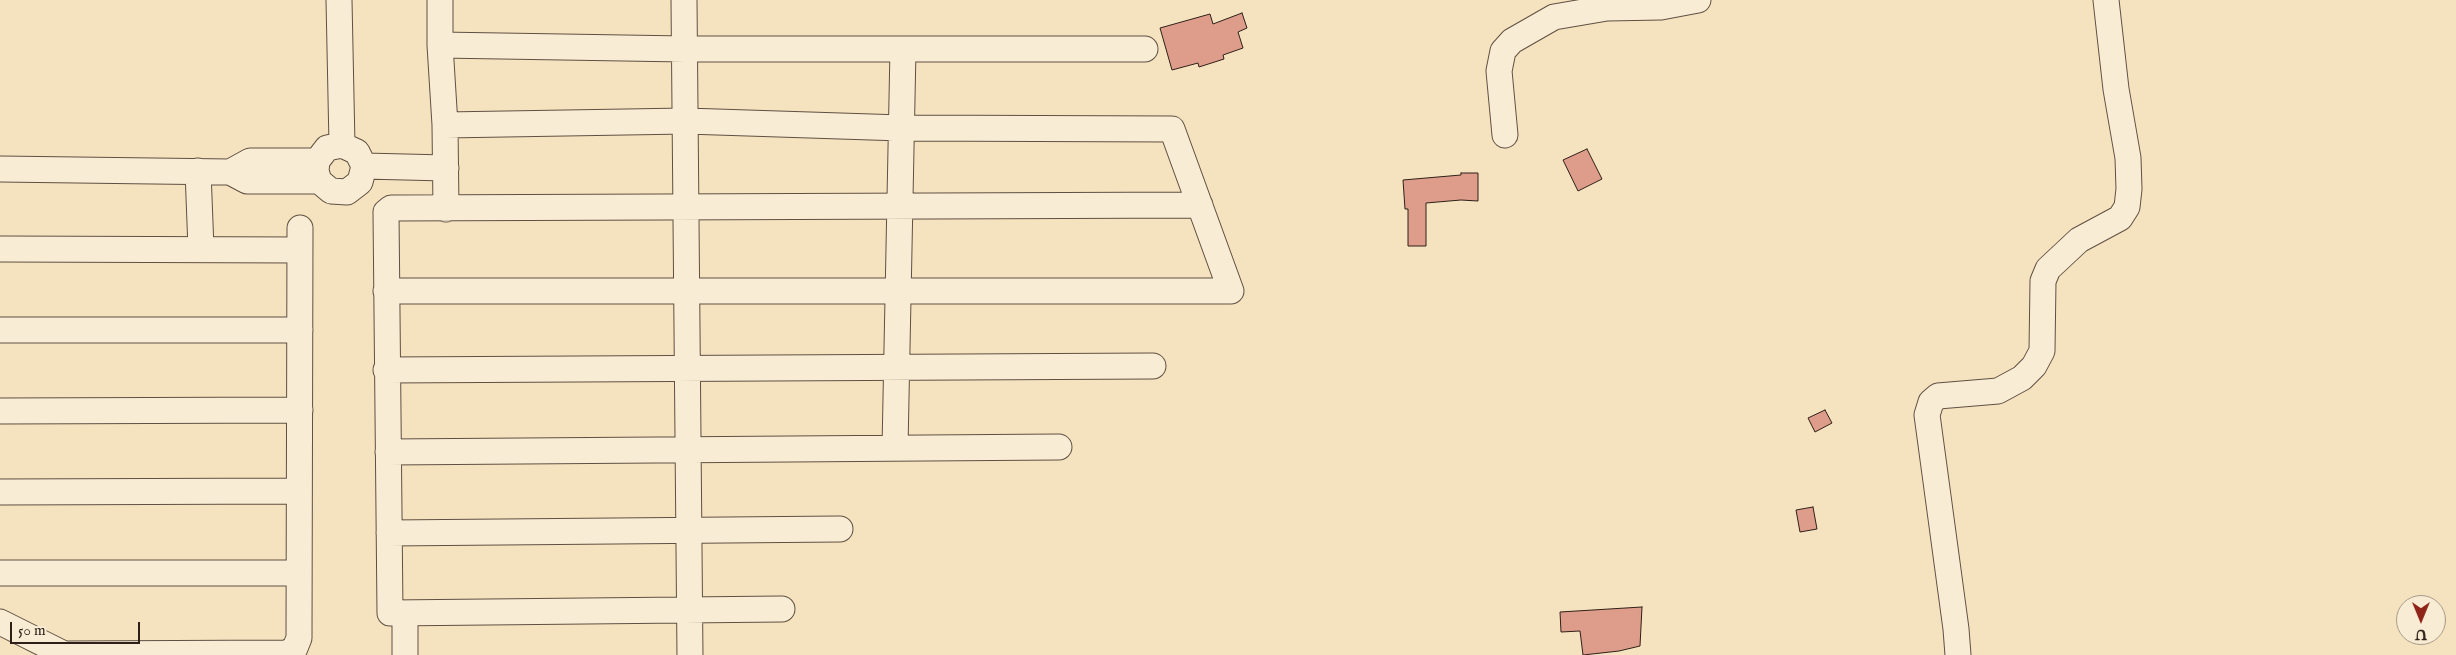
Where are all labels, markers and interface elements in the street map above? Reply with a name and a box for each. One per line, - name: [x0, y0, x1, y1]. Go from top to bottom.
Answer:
- north arrow: [2396, 595, 2446, 645]
- scale bar: [12, 612, 142, 644]
- text: 50 m: [18, 621, 46, 640]
- text: U: [2415, 625, 2427, 643]

